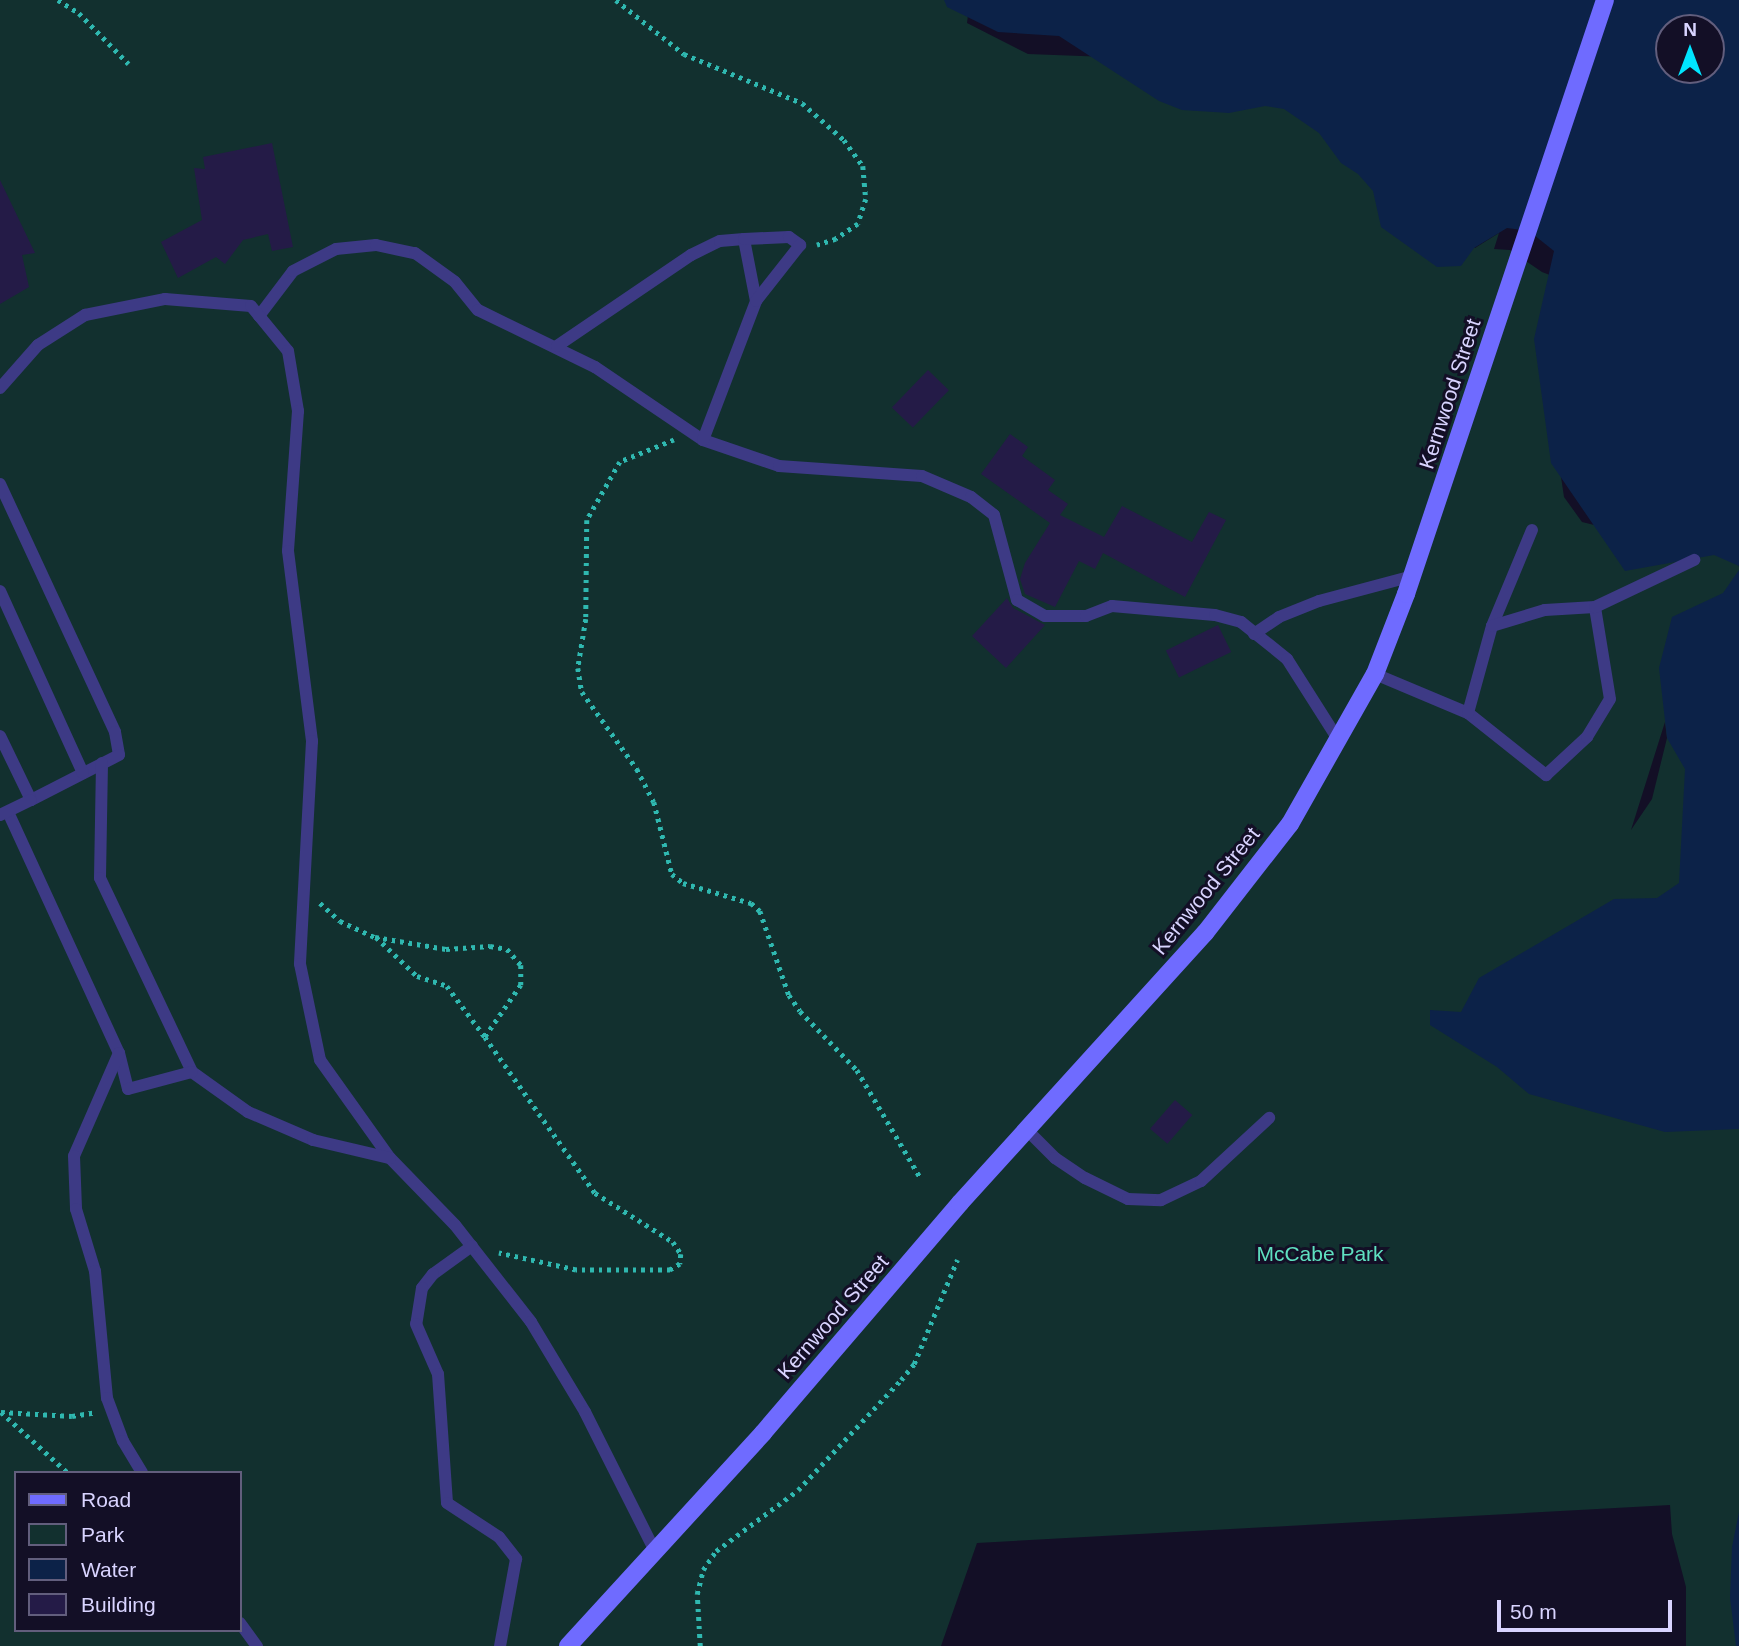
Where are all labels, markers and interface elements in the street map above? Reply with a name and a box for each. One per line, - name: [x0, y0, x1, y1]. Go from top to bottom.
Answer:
- north arrow: [1655, 14, 1725, 84]
- text: N: [1683, 19, 1697, 40]
- street label: Kernwood Street: [1414, 316, 1486, 472]
- street label: Kernwood Street: [1147, 822, 1265, 960]
- park label: McCabe Park: [1256, 1241, 1384, 1267]
- street label: Kernwood Street: [772, 1250, 894, 1384]
- legend: [14, 1471, 242, 1632]
- text: Road: [81, 1488, 131, 1511]
- text: Park: [81, 1523, 124, 1546]
- text: Water: [81, 1558, 136, 1581]
- scale bar: [1501, 1586, 1676, 1630]
- text: Building: [81, 1593, 156, 1616]
- text: 50 m: [1510, 1600, 1557, 1623]

